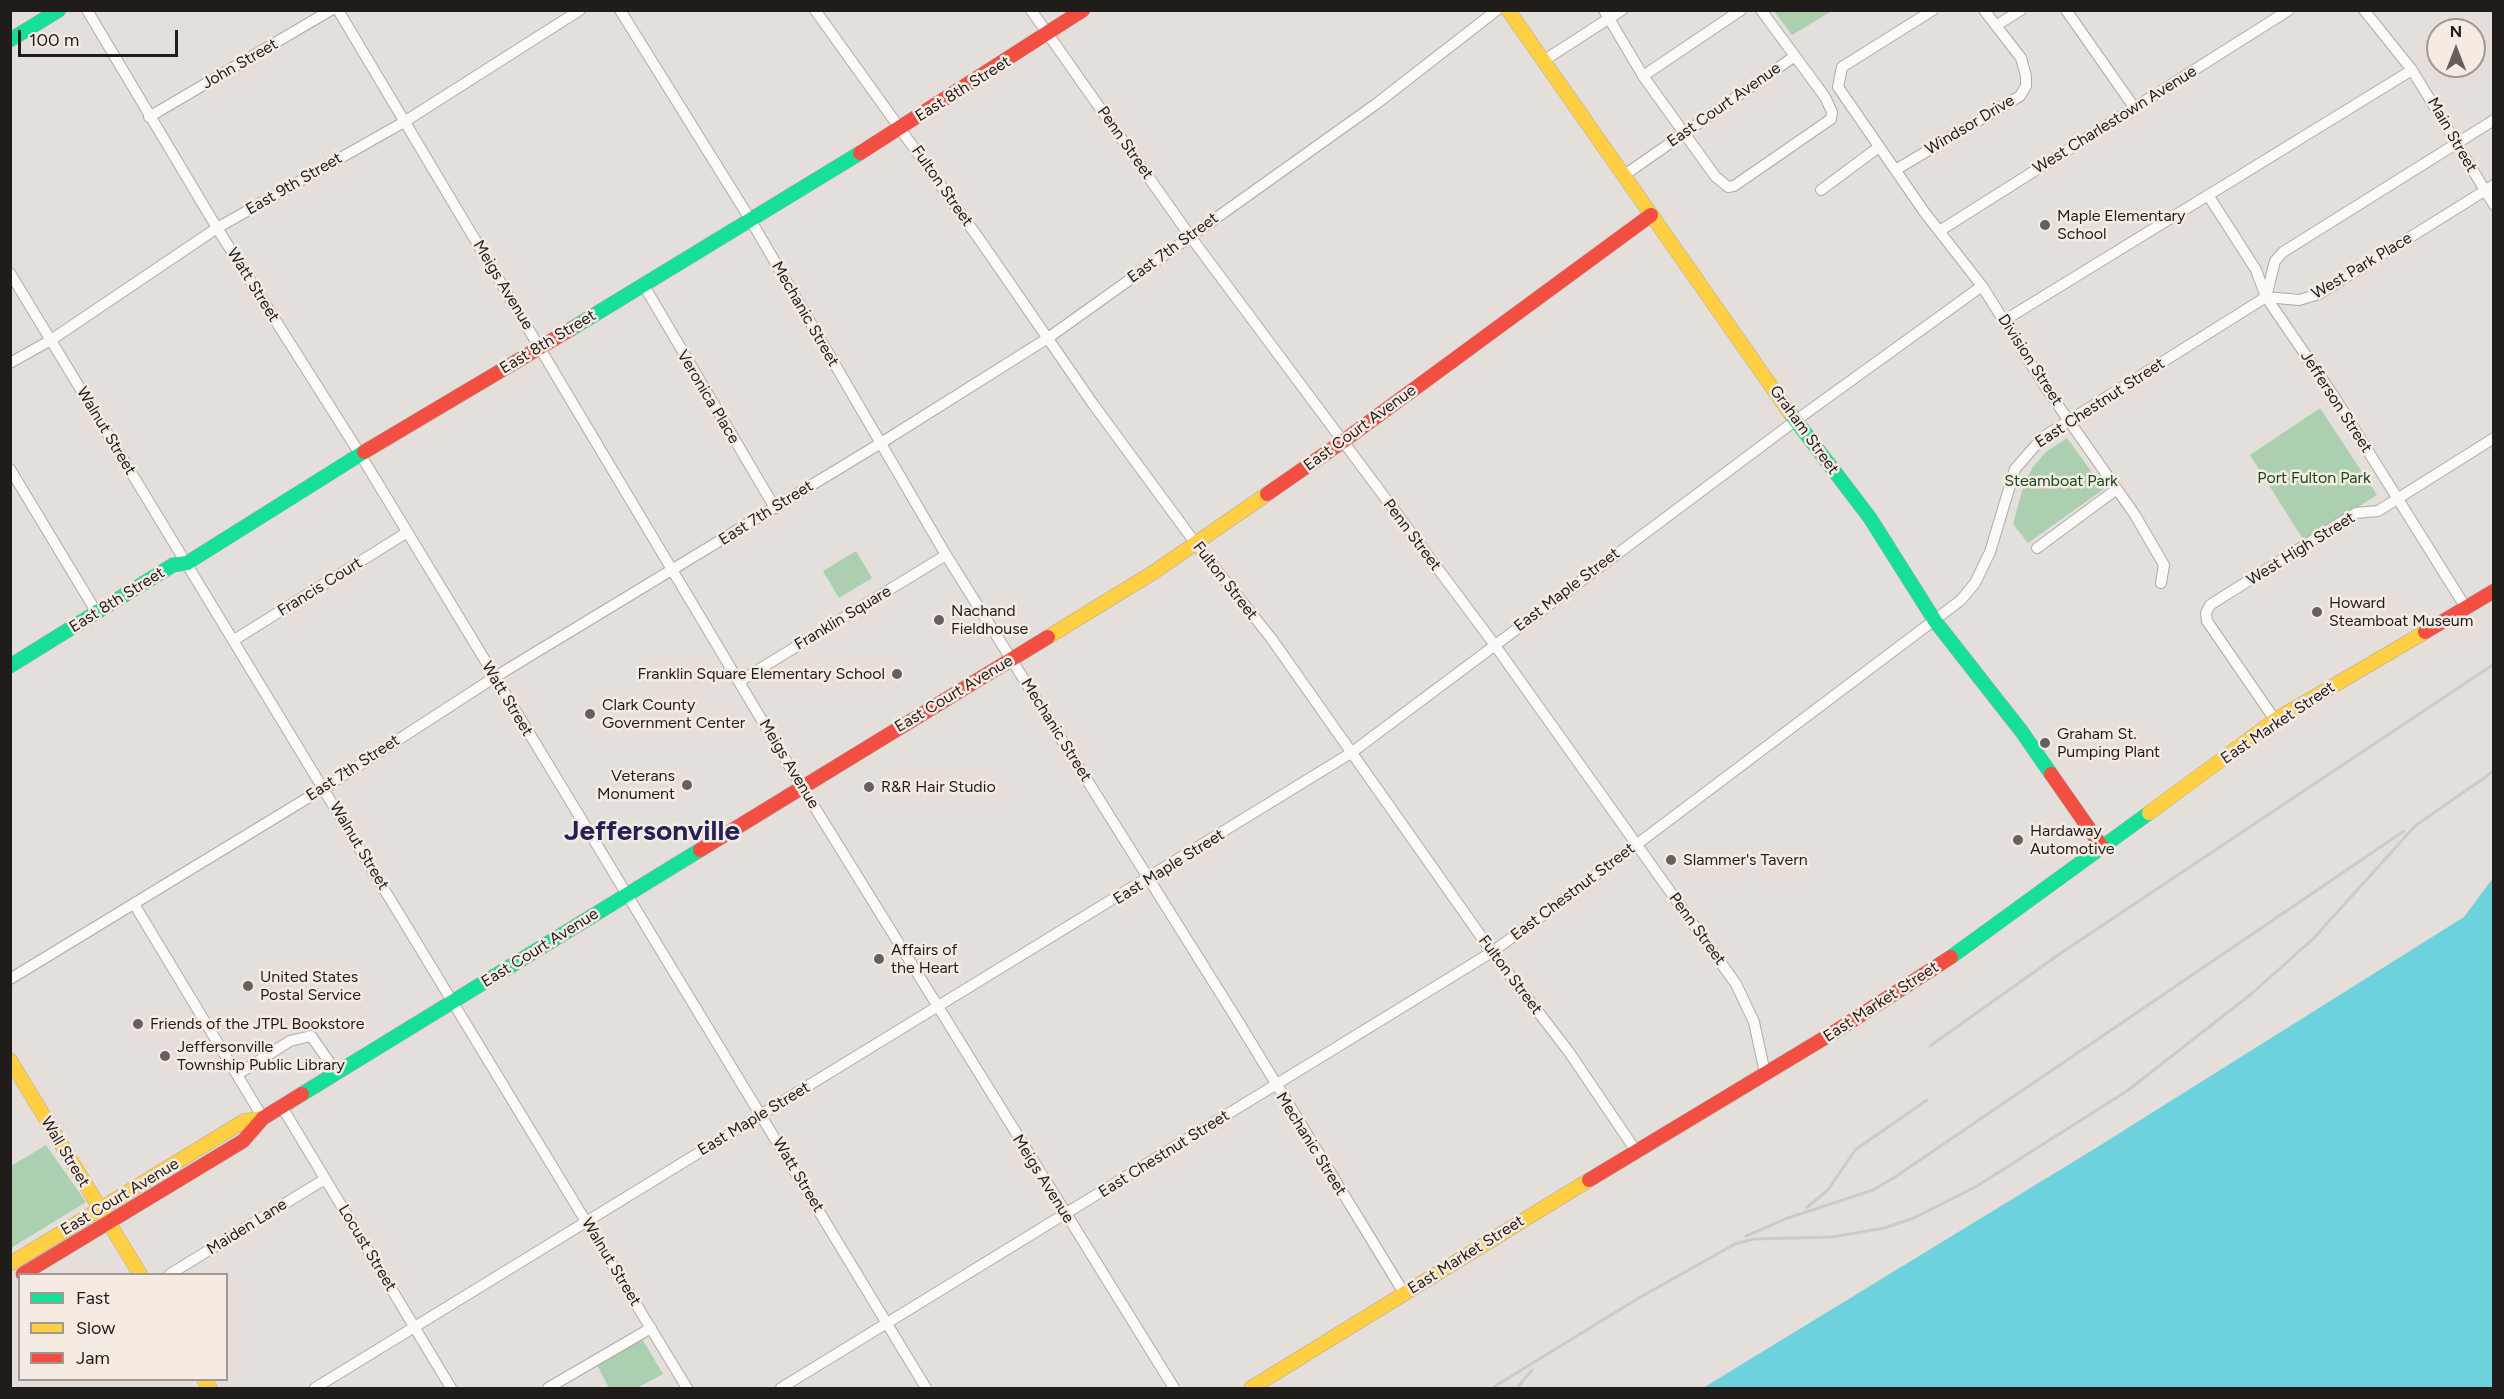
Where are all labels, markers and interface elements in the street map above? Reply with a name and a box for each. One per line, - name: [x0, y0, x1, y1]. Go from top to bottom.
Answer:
- scale bar: [21, 18, 182, 56]
- north arrow: [2426, 18, 2486, 78]
- text: N: [2450, 22, 2462, 41]
- text: 100 m: [29, 29, 79, 51]
- street label: John Street: [199, 35, 281, 93]
- street label: East 8th Street: [912, 52, 1014, 126]
- street label: East Court Avenue: [1663, 59, 1785, 151]
- street label: West Charlestown Avenue: [2030, 62, 2200, 178]
- street label: Windsor Drive: [1922, 91, 2018, 159]
- street label: Main Street: [2423, 94, 2481, 176]
- street label: Penn Street: [1093, 103, 1157, 183]
- street label: Fulton Street: [907, 142, 977, 230]
- street label: East 9th Street: [242, 149, 346, 219]
- place label: Maple Elementary School: [2057, 206, 2185, 244]
- street label: East 7th Street: [1124, 209, 1222, 287]
- marker: Maple Elementary School: [2038, 218, 2052, 232]
- street label: West Park Place: [2308, 229, 2416, 303]
- street label: Meigs Avenue: [469, 237, 537, 333]
- street label: Watt Street: [223, 244, 283, 326]
- street label: Mechanic Street: [767, 258, 843, 370]
- street label: East 8th Street: [496, 306, 600, 378]
- street label: Division Street: [1993, 311, 2067, 409]
- street label: Veronica Place: [673, 347, 743, 447]
- street label: Jefferson Street: [2296, 348, 2376, 456]
- street label: East Chestnut Street: [2032, 354, 2168, 452]
- street label: East Court Avenue: [1300, 381, 1420, 475]
- street label: Graham Street: [1765, 382, 1843, 478]
- street label: Walnut Street: [72, 384, 140, 478]
- park label: Port Fulton Park: [2257, 468, 2371, 488]
- park label: Steamboat Park: [2004, 471, 2118, 491]
- street label: East 7th Street: [715, 476, 817, 550]
- street label: Penn Street: [1379, 496, 1445, 574]
- street label: West High Street: [2243, 508, 2359, 590]
- street label: Fulton Street: [1189, 538, 1261, 624]
- street label: East Maple Street: [1510, 544, 1624, 636]
- street label: Francis Court: [274, 553, 366, 621]
- street label: East 8th Street: [66, 563, 168, 637]
- street label: Franklin Square: [791, 582, 895, 654]
- place label: Howard Steamboat Museum: [2329, 593, 2473, 631]
- place label: Nachand Fieldhouse: [951, 601, 1028, 639]
- marker: Howard Steamboat Museum: [2310, 605, 2324, 619]
- marker: Nachand Fieldhouse: [932, 613, 946, 627]
- street label: East Court Avenue: [891, 651, 1017, 737]
- street label: Watt Street: [477, 658, 537, 740]
- place label: Franklin Square Elementary School: [637, 664, 885, 684]
- marker: Franklin Square Elementary School: [890, 667, 904, 681]
- street label: Mechanic Street: [1017, 675, 1095, 785]
- street label: East Market Street: [2217, 678, 2339, 768]
- place label: Clark County Government Center: [602, 695, 745, 733]
- marker: Clark County Government Center: [583, 707, 597, 721]
- street label: Meigs Avenue: [755, 716, 823, 812]
- place label: Graham St. Pumping Plant: [2057, 724, 2160, 762]
- street label: East 7th Street: [303, 731, 403, 805]
- marker: Graham St. Pumping Plant: [2038, 736, 2052, 750]
- place label: Veterans Monument: [597, 766, 675, 804]
- place label: R&R Hair Studio: [881, 777, 996, 797]
- marker: Veterans Monument: [680, 778, 694, 792]
- marker: R&R Hair Studio: [862, 780, 876, 794]
- street label: Walnut Street: [325, 799, 393, 893]
- district label: Jeffersonville: [564, 815, 740, 849]
- place label: Hardaway Automotive: [2030, 821, 2115, 859]
- street label: East Maple Street: [1110, 825, 1228, 909]
- marker: Hardaway Automotive: [2011, 833, 2025, 847]
- street label: East Chestnut Street: [1507, 839, 1639, 945]
- place label: Slammer's Tavern: [1683, 850, 1808, 870]
- marker: Slammer's Tavern: [1664, 853, 1678, 867]
- street label: Penn Street: [1664, 889, 1730, 969]
- street label: East Court Avenue: [478, 904, 602, 992]
- street label: Fulton Street: [1474, 932, 1546, 1018]
- place label: Affairs of the Heart: [891, 940, 959, 978]
- marker: Affairs of the Heart: [872, 952, 886, 966]
- street label: East Market Street: [1820, 958, 1942, 1046]
- place label: United States Postal Service: [260, 967, 361, 1005]
- marker: United States Postal Service: [241, 979, 255, 993]
- place label: Friends of the JTPL Bookstore: [150, 1014, 364, 1034]
- marker: Friends of the JTPL Bookstore: [131, 1017, 145, 1031]
- place label: Jeffersonville Township Public Library: [177, 1037, 345, 1075]
- marker: Jeffersonville Township Public Library: [158, 1049, 172, 1063]
- street label: East Maple Street: [695, 1078, 813, 1160]
- street label: Mechanic Street: [1272, 1089, 1350, 1199]
- street label: East Chestnut Street: [1095, 1106, 1233, 1202]
- street label: Wall Street: [37, 1113, 93, 1191]
- street label: Meigs Avenue: [1008, 1131, 1078, 1227]
- street label: Watt Street: [768, 1134, 828, 1216]
- street label: East Court Avenue: [57, 1154, 183, 1240]
- street label: Maiden Lane: [204, 1195, 290, 1259]
- street label: Locust Street: [334, 1201, 400, 1295]
- street label: East Market Street: [1404, 1212, 1528, 1298]
- street label: Walnut Street: [577, 1215, 645, 1309]
- legend: [18, 1273, 228, 1381]
- text: Fast: [76, 1287, 110, 1309]
- text: Slow: [76, 1317, 115, 1339]
- text: Jam: [76, 1347, 110, 1369]

